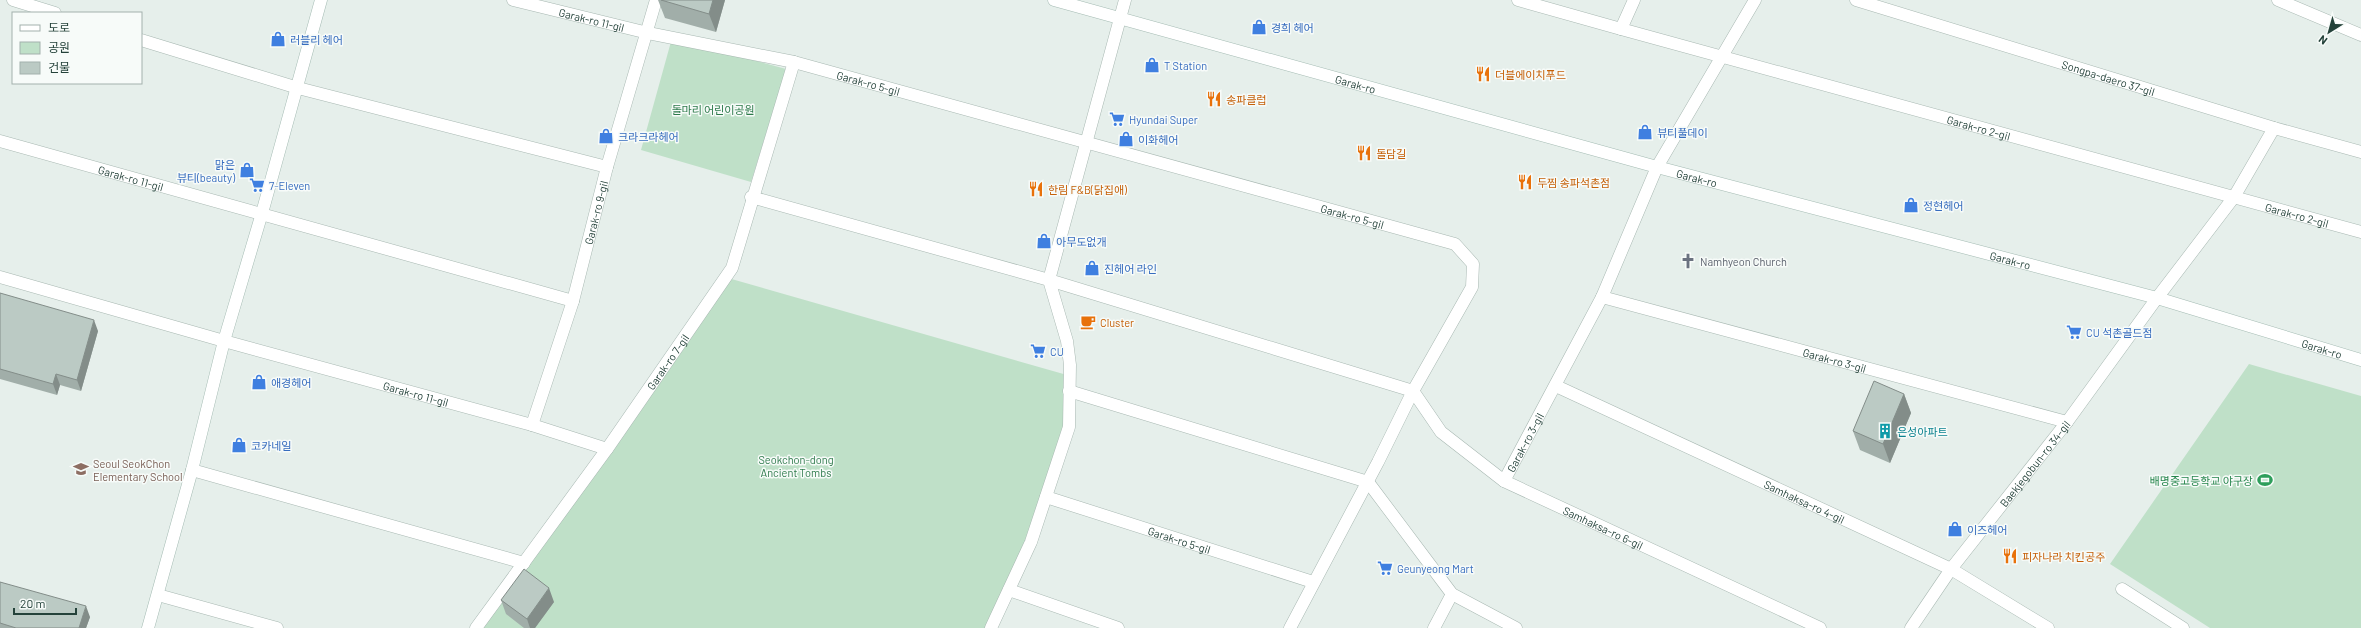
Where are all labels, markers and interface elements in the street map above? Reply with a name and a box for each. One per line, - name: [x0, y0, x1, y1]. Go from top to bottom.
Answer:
- street label: Garak-ro 11-gil: [558, 5, 626, 34]
- legend: [12, 12, 142, 84]
- north arrow: [2309, 12, 2349, 52]
- shop icon: 경희 헤어: [1250, 18, 1268, 36]
- text: 도로: [48, 20, 70, 34]
- place label: 경희 헤어: [1271, 21, 1314, 34]
- shop icon: 러블리 헤어: [269, 30, 287, 48]
- place label: 러블리 헤어: [290, 33, 343, 46]
- text: N: [2316, 33, 2330, 48]
- text: 공원: [48, 40, 70, 54]
- shop icon: T Station: [1143, 56, 1161, 74]
- street label: Songpa-daero 37-gil: [2060, 57, 2156, 98]
- place label: T Station: [1164, 59, 1207, 72]
- text: 건물: [48, 60, 70, 74]
- restaurant icon: 더블에이치푸드: [1474, 65, 1492, 83]
- street label: Garak-ro 5-gil: [835, 68, 901, 97]
- place label: 더블에이치푸드: [1495, 68, 1566, 81]
- street label: Garak-ro: [1334, 72, 1377, 95]
- restaurant icon: 송파클럽: [1205, 90, 1223, 108]
- place label: 송파클럽: [1226, 93, 1266, 106]
- park label: 돌마리 어린이공원: [671, 103, 755, 116]
- supermarket icon: Hyundai Super: [1108, 110, 1126, 128]
- street label: Garak-ro 2-gil: [1946, 112, 2012, 142]
- place label: Hyundai Super: [1129, 113, 1198, 126]
- shop icon: 뷰티풀데이: [1636, 123, 1654, 141]
- place label: 뷰티풀데이: [1657, 126, 1708, 139]
- shop icon: 크라크라헤어: [597, 127, 615, 145]
- place label: 크라크라헤어: [618, 130, 679, 143]
- shop icon: 이화헤어: [1117, 130, 1135, 148]
- place label: 이화헤어: [1138, 133, 1178, 146]
- restaurant icon: 돌담길: [1355, 144, 1373, 162]
- place label: 돌담길: [1376, 147, 1406, 160]
- place label: 맑은 뷰티(beauty): [177, 158, 235, 184]
- shop icon: 맑은 뷰티(beauty): [238, 161, 256, 179]
- street label: Garak-ro 11-gil: [97, 162, 165, 193]
- street label: Garak-ro: [1675, 166, 1719, 189]
- restaurant icon: 두찜 송파석촌점: [1516, 173, 1534, 191]
- supermarket icon: 7-Eleven: [248, 176, 266, 194]
- place label: 두찜 송파석촌점: [1537, 176, 1610, 189]
- place label: 7-Eleven: [269, 179, 310, 192]
- street label: Garak-ro 9-gil: [581, 179, 610, 246]
- restaurant icon: 한림 F&B(닭집애): [1027, 180, 1045, 198]
- place label: 한림 F&B(닭집애): [1048, 183, 1127, 196]
- shop icon: 정현헤어: [1902, 196, 1920, 214]
- place label: 정현헤어: [1923, 199, 1963, 212]
- street label: Garak-ro 2-gil: [2264, 200, 2330, 229]
- street label: Garak-ro 5-gil: [1319, 201, 1385, 231]
- shop icon: 아무도없개: [1035, 232, 1053, 250]
- place label: 아무도없개: [1056, 235, 1107, 248]
- street label: Garak-ro: [1989, 248, 2032, 271]
- church icon: Namhyeon Church: [1679, 252, 1697, 270]
- place label: Namhyeon Church: [1700, 255, 1787, 268]
- shop icon: 진헤어 라인: [1083, 259, 1101, 277]
- place label: 진헤어 라인: [1104, 262, 1157, 275]
- cafe icon: Cluster: [1079, 313, 1097, 331]
- place label: Cluster: [1100, 316, 1134, 329]
- supermarket icon: CU 석촌골드점: [2065, 323, 2083, 341]
- place label: CU 석촌골드점: [2086, 326, 2153, 339]
- street label: Garak-ro 7-gil: [644, 331, 691, 392]
- street label: Garak-ro: [2300, 336, 2344, 360]
- supermarket icon: CU: [1029, 342, 1047, 360]
- place label: CU: [1050, 345, 1064, 358]
- street label: Garak-ro 3-gil: [1802, 345, 1868, 374]
- shop icon: 애경헤어: [250, 373, 268, 391]
- place label: 애경헤어: [271, 376, 311, 389]
- street label: Garak-ro 11-gil: [382, 378, 450, 408]
- street label: Garak-ro 3-gil: [1504, 410, 1546, 474]
- street label: Baekjegobun-ro 34-gil: [1997, 418, 2072, 509]
- building icon: 은성아파트: [1876, 422, 1894, 440]
- place label: 은성아파트: [1897, 425, 1948, 438]
- shop icon: 코카네일: [230, 436, 248, 454]
- place label: 코카네일: [251, 439, 291, 452]
- park label: Seokchon-dong Ancient Tombs: [758, 453, 834, 479]
- place label: Seoul SeokChon Elementary School: [93, 457, 183, 483]
- school or university icon: Seoul SeokChon Elementary School: [72, 460, 90, 478]
- sports icon: 배명중고등학교 야구장: [2256, 471, 2274, 489]
- place label: 배명중고등학교 야구장: [2150, 474, 2253, 487]
- street label: Samhaksa-ro 4-gil: [1762, 477, 1847, 525]
- street label: Samhaksa-ro 6-gil: [1561, 503, 1646, 551]
- shop icon: 이즈헤어: [1946, 520, 1964, 538]
- street label: Garak-ro 5-gil: [1146, 523, 1212, 556]
- place label: 이즈헤어: [1967, 523, 2007, 536]
- restaurant icon: 피자나라 치킨공주: [2001, 547, 2019, 565]
- place label: 피자나라 치킨공주: [2022, 550, 2105, 563]
- supermarket icon: Geunyeong Mart: [1376, 559, 1394, 577]
- place label: Geunyeong Mart: [1397, 562, 1474, 575]
- scale bar: [14, 590, 76, 616]
- text: 20 m: [20, 596, 46, 610]

